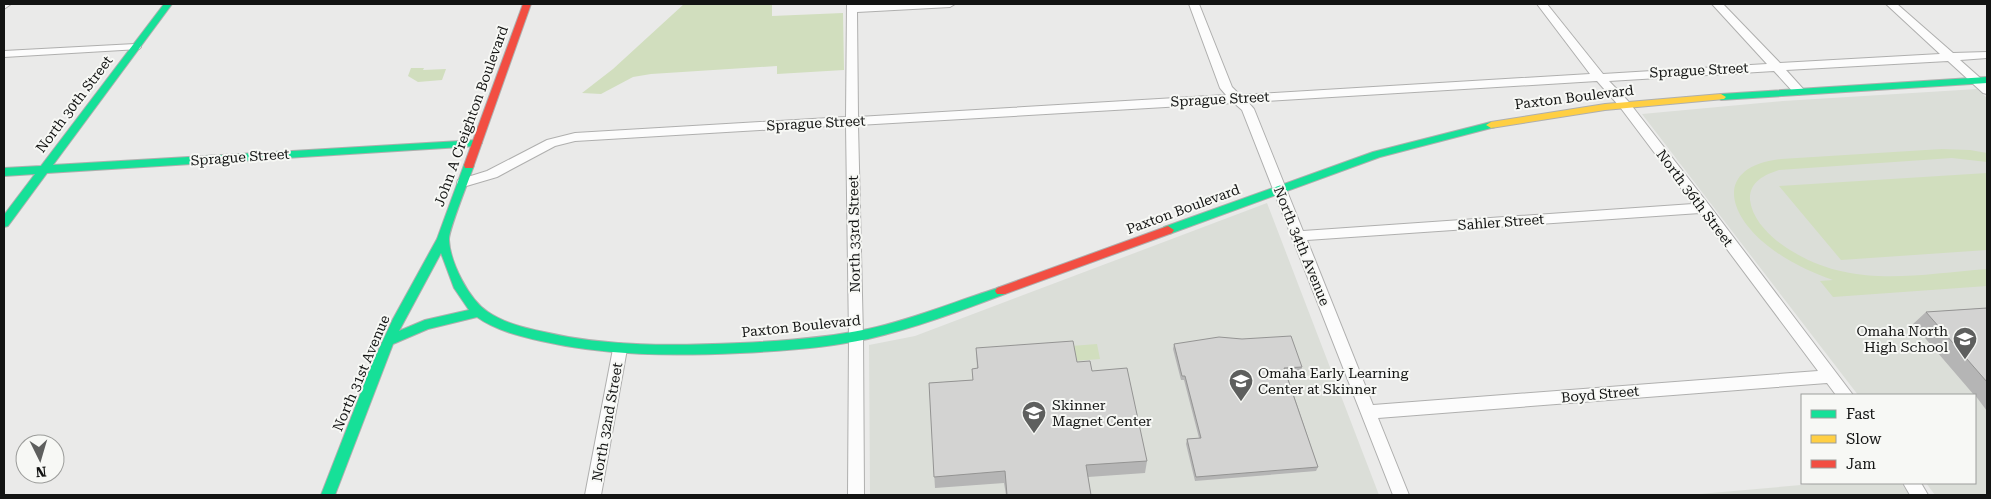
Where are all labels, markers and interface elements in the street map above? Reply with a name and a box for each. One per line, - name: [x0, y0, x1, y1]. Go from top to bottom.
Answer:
- street label: John A Creighton Boulevard: [431, 24, 511, 208]
- street label: North 30th Street: [32, 52, 116, 156]
- street label: Sprague Street: [1649, 59, 1749, 81]
- street label: Paxton Boulevard: [1514, 82, 1634, 112]
- street label: Sprague Street: [1170, 88, 1270, 110]
- street label: Sprague Street: [766, 112, 866, 134]
- street label: Sprague Street: [190, 146, 290, 168]
- street label: North 36th Street: [1653, 146, 1737, 250]
- street label: North 33rd Street: [845, 175, 863, 293]
- street label: Paxton Boulevard: [1124, 181, 1242, 237]
- street label: North 34th Avenue: [1271, 184, 1333, 308]
- street label: Sahler Street: [1457, 211, 1545, 233]
- street label: North 31st Avenue: [329, 312, 393, 434]
- street label: Paxton Boulevard: [741, 312, 861, 340]
- place label: Omaha North High School: [1856, 323, 1949, 355]
- school or university icon: Omaha North High School: [1952, 326, 1978, 360]
- street label: North 32nd Street: [589, 361, 625, 483]
- place label: Omaha Early Learning Center at Skinner: [1258, 365, 1408, 397]
- school or university icon: Omaha Early Learning Center at Skinner: [1228, 368, 1254, 402]
- street label: Boyd Street: [1560, 383, 1640, 405]
- legend: [1801, 394, 1976, 484]
- place label: Skinner Magnet Center: [1052, 397, 1152, 429]
- school or university icon: Skinner Magnet Center: [1021, 400, 1047, 434]
- text: Fast: [1846, 405, 1876, 423]
- text: Slow: [1846, 430, 1882, 448]
- north arrow: [15, 434, 65, 484]
- text: Jam: [1846, 455, 1876, 473]
- text: N: [35, 464, 47, 480]

